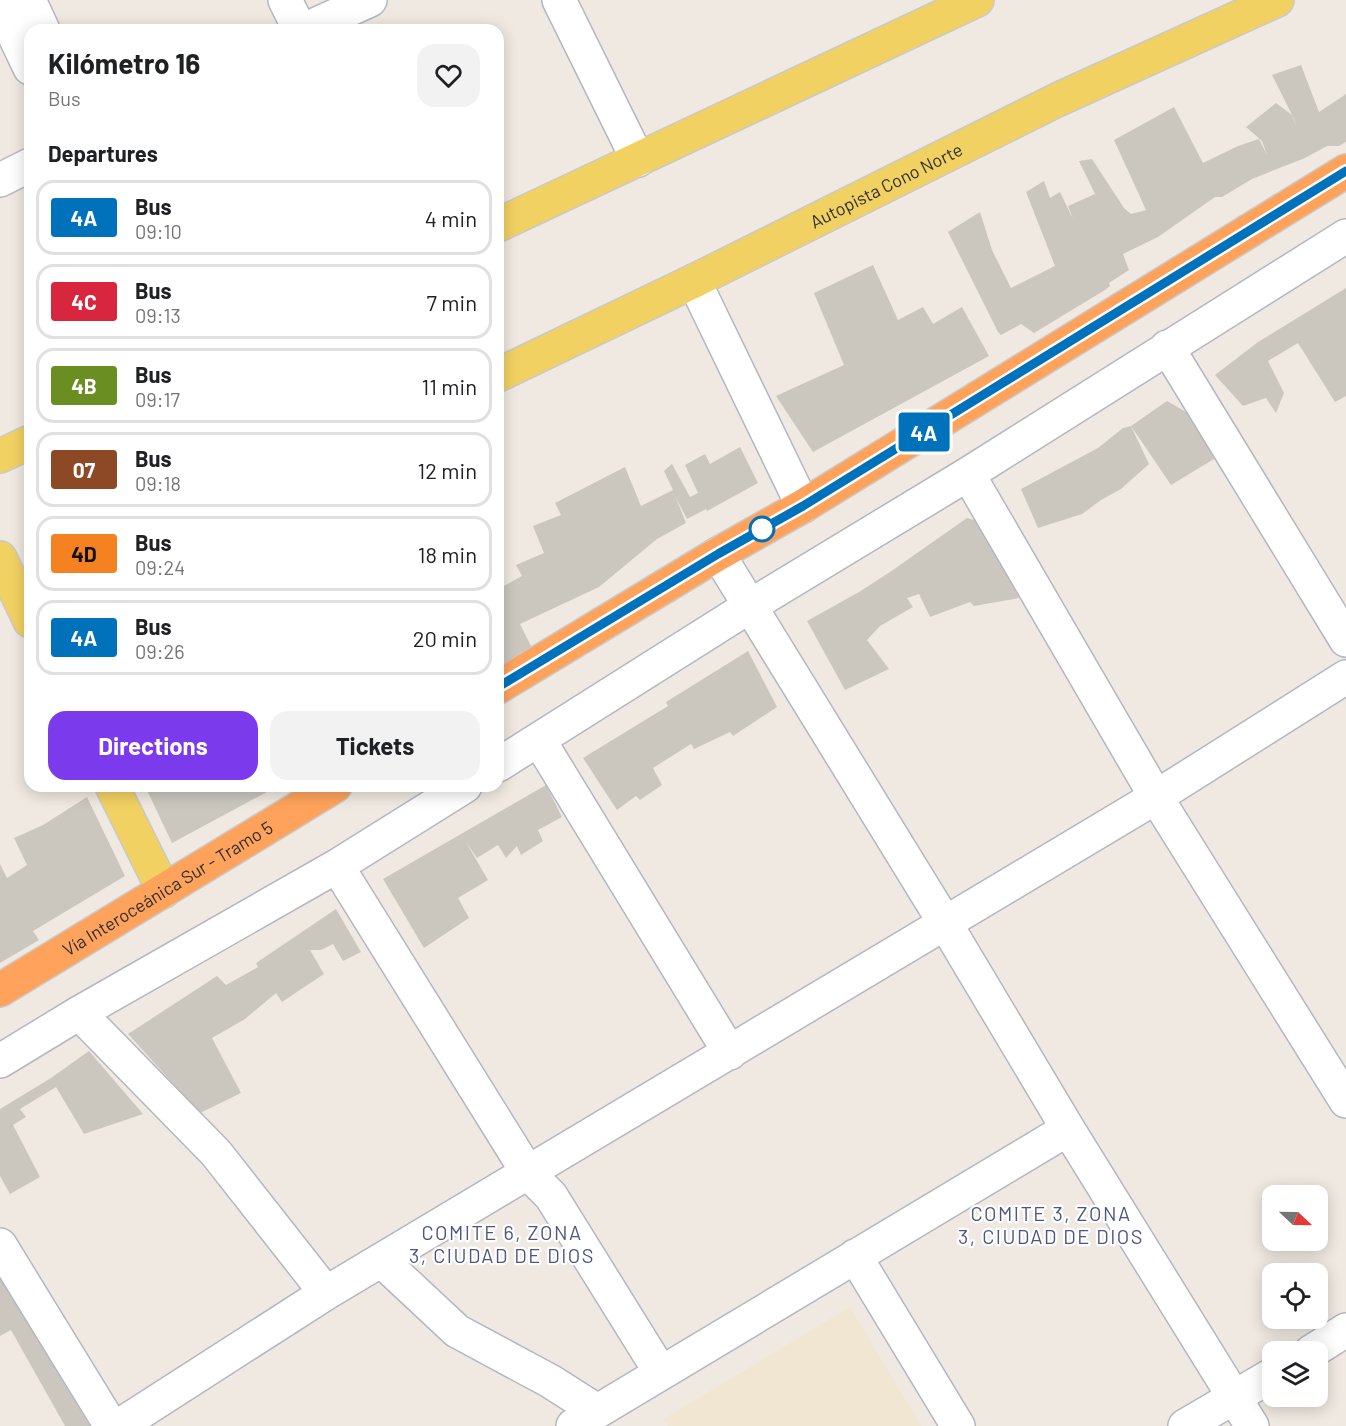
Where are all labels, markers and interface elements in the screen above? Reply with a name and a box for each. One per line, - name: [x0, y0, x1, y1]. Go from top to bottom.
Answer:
- button: heart: [417, 44, 480, 107]
- text: Kilómetro 16: [48, 46, 200, 80]
- text: Bus: [48, 86, 81, 110]
- street label: Autopista Cono Norte: [806, 138, 966, 232]
- text: Departures: [48, 140, 158, 166]
- text: Bus: [135, 193, 172, 219]
- text: 4A: [71, 205, 97, 230]
- text: 4 min: [425, 205, 477, 231]
- text: 09:10: [135, 219, 182, 243]
- text: Bus: [135, 277, 172, 303]
- text: 4C: [71, 289, 97, 314]
- text: 7 min: [427, 289, 477, 315]
- text: 09:13: [135, 303, 181, 327]
- text: Bus: [135, 361, 172, 387]
- text: 4B: [71, 373, 97, 398]
- text: 11 min: [421, 373, 477, 399]
- text: 09:17: [135, 387, 180, 411]
- line badge: 4A: [897, 412, 951, 452]
- text: 4A: [911, 420, 937, 445]
- text: Bus: [135, 445, 172, 471]
- text: 07: [73, 457, 95, 482]
- text: 12 min: [417, 457, 477, 483]
- text: 09:18: [135, 471, 181, 495]
- unlabelled marker: [749, 516, 775, 542]
- text: Bus: [135, 529, 172, 555]
- text: 4D: [71, 541, 97, 566]
- text: 18 min: [418, 541, 477, 567]
- text: 09:24: [135, 555, 185, 579]
- text: Bus: [135, 613, 172, 639]
- text: 4A: [71, 625, 97, 650]
- text: 20 min: [413, 625, 477, 651]
- text: 09:26: [135, 639, 185, 663]
- button: Directions: [48, 711, 258, 780]
- button: Tickets: [270, 711, 480, 780]
- street label: Vía Interoceánica Sur - Tramo 5: [58, 816, 276, 960]
- north arrow: [1262, 1185, 1328, 1251]
- map controls: [1262, 1185, 1328, 1407]
- district label: COMITE 3, ZONA 3, CIUDAD DE DIOS: [958, 1201, 1144, 1248]
- district label: COMITE 6, ZONA 3, CIUDAD DE DIOS: [409, 1220, 595, 1267]
- button: locate: [1262, 1263, 1328, 1329]
- button: layers: [1262, 1341, 1328, 1407]

